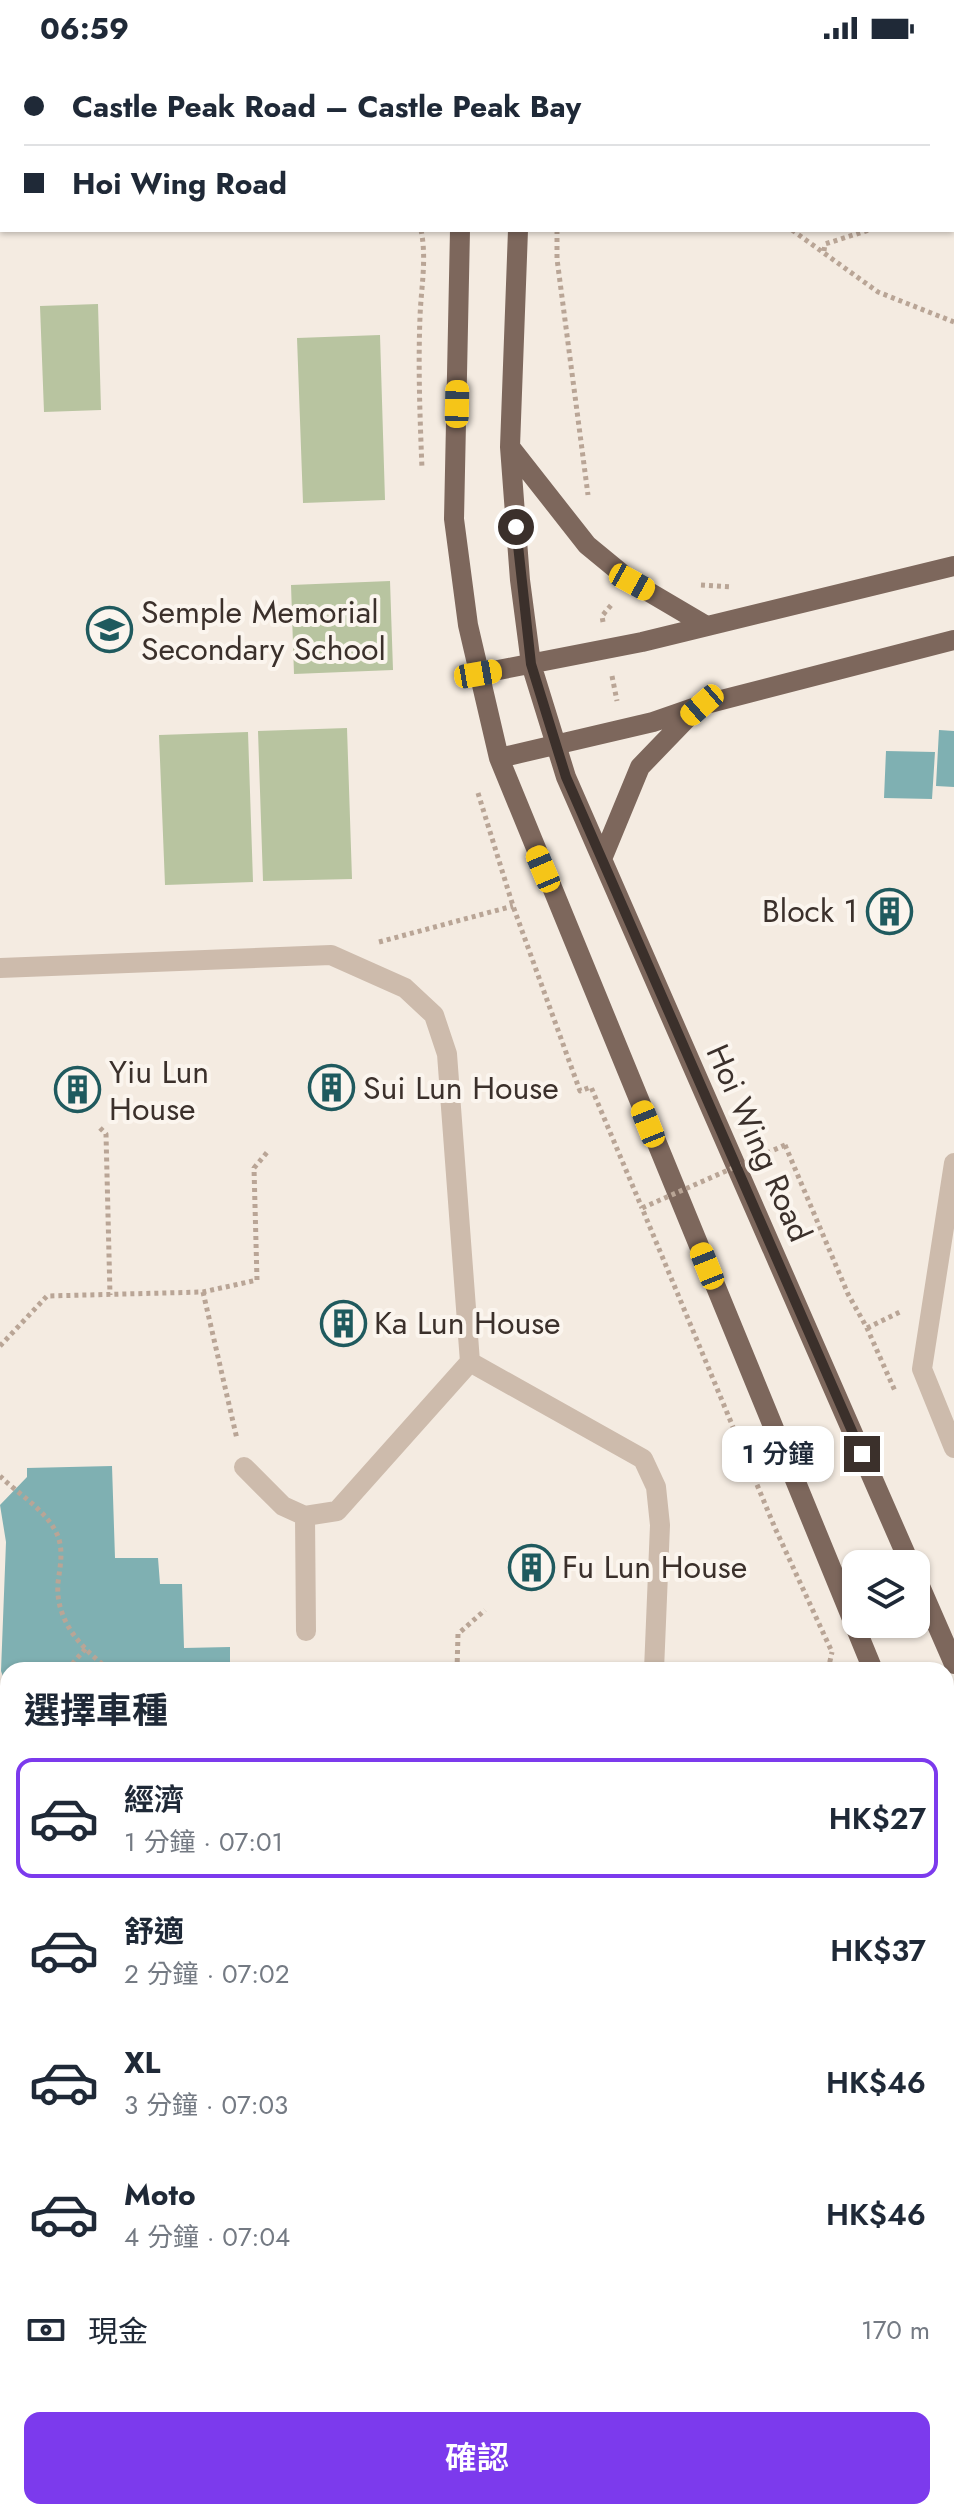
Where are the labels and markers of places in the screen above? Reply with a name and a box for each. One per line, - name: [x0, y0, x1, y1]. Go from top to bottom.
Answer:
- place label: Semple Memorial Secondary School: [141, 589, 386, 672]
- school or university icon: Semple Memorial Secondary School: [86, 606, 134, 654]
- building icon: Block 1: [865, 887, 913, 935]
- place label: Block 1: [762, 888, 858, 934]
- place label: Yiu Lun House: [109, 1049, 209, 1132]
- building icon: Sui Lun House: [308, 1064, 356, 1112]
- place label: Sui Lun House: [363, 1065, 559, 1111]
- building icon: Yiu Lun House: [54, 1066, 102, 1114]
- building icon: Ka Lun House: [319, 1299, 367, 1347]
- place label: Ka Lun House: [374, 1300, 561, 1346]
- building icon: Fu Lun House: [507, 1543, 555, 1591]
- place label: Fu Lun House: [562, 1544, 747, 1590]

